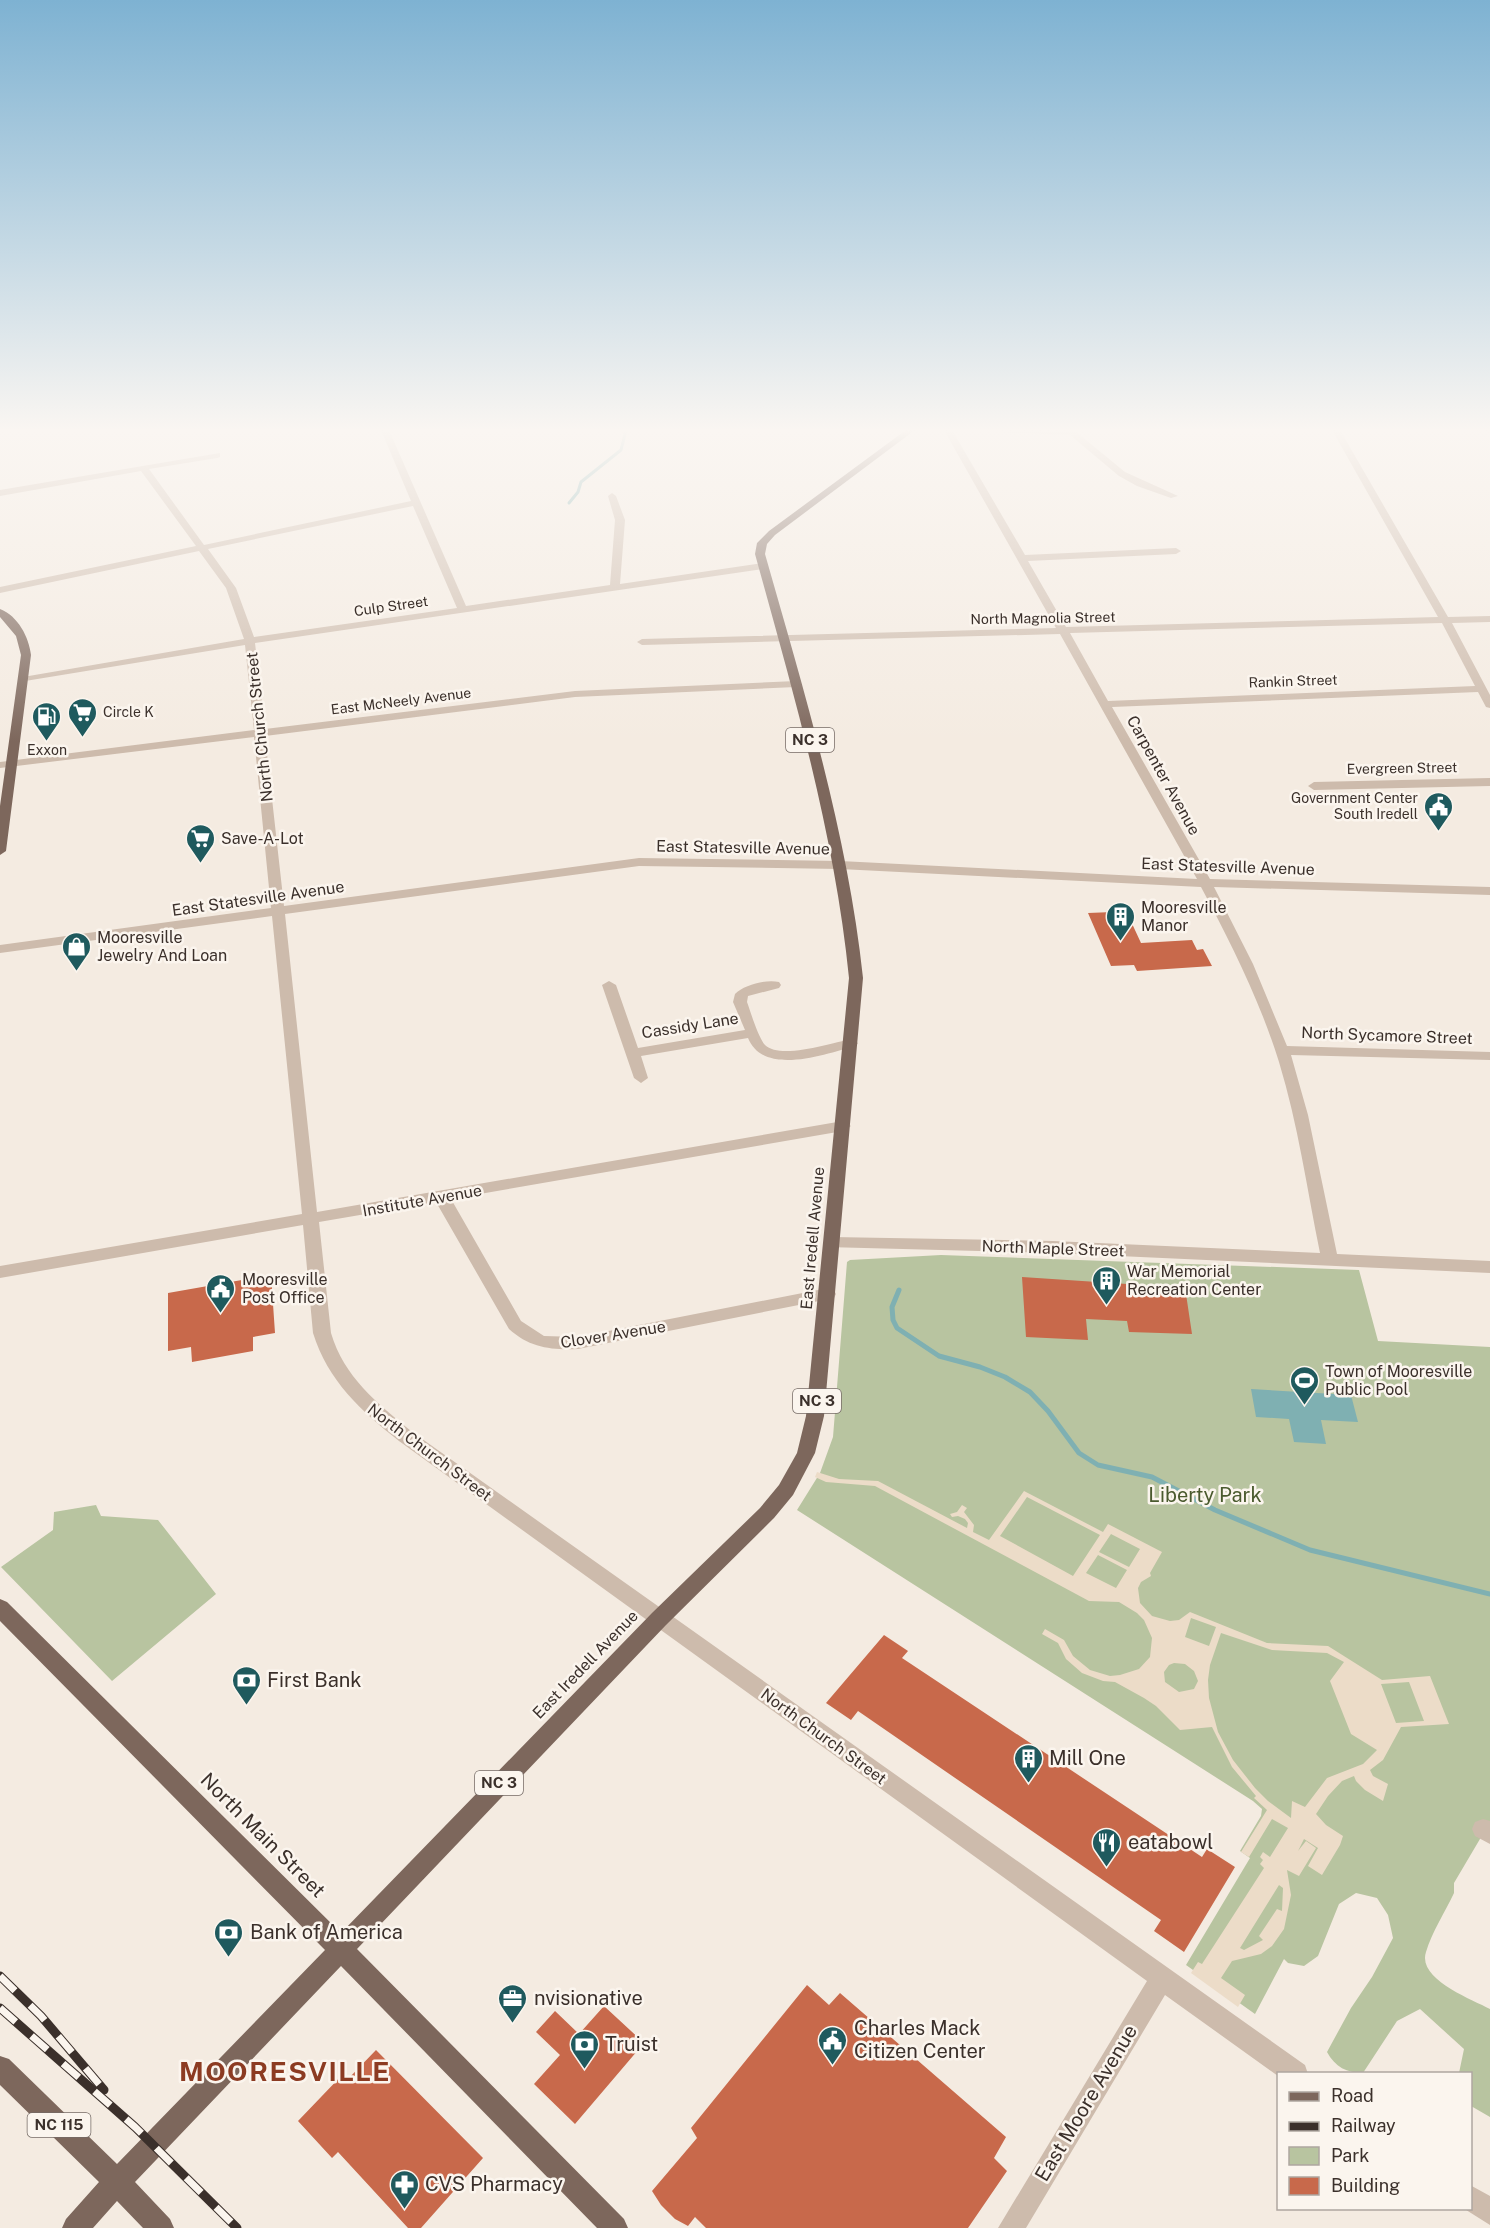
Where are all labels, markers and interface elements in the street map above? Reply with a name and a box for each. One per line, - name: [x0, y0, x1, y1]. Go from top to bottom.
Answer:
- street label: Culp Street: [353, 593, 429, 619]
- street label: North Magnolia Street: [970, 609, 1116, 627]
- street label: North Church Street: [242, 651, 277, 803]
- street label: Rankin Street: [1248, 671, 1338, 691]
- street label: East McNeely Avenue: [330, 684, 472, 718]
- supermarket icon: Circle K: [66, 696, 98, 738]
- fuel station icon: Exxon: [31, 700, 63, 742]
- place label: Circle K: [103, 704, 154, 720]
- street label: Carpenter Avenue: [1123, 712, 1204, 838]
- road number: NC 3: [786, 728, 834, 752]
- place label: Exxon: [27, 742, 67, 758]
- street label: Evergreen Street: [1346, 759, 1458, 777]
- place label: Government Center South Iredell: [1291, 790, 1418, 822]
- public building icon: Government Center South Iredell: [1423, 790, 1455, 832]
- supermarket icon: Save-A-Lot: [184, 822, 216, 864]
- place label: Save-A-Lot: [221, 829, 304, 848]
- street label: East Statesville Avenue: [656, 836, 830, 859]
- street label: East Statesville Avenue: [1141, 854, 1315, 879]
- street label: East Statesville Avenue: [171, 877, 345, 920]
- place label: Mooresville Manor: [1141, 898, 1227, 935]
- building icon: Mooresville Manor: [1104, 900, 1136, 942]
- place label: Mooresville Jewelry And Loan: [97, 928, 227, 965]
- shop icon: Mooresville Jewelry And Loan: [60, 930, 92, 972]
- street label: Cassidy Lane: [640, 1008, 740, 1043]
- street label: North Sycamore Street: [1301, 1023, 1473, 1048]
- street label: East Iredell Avenue: [797, 1166, 828, 1310]
- street label: Institute Avenue: [361, 1181, 483, 1220]
- street label: North Maple Street: [981, 1237, 1125, 1260]
- place label: War Memorial Recreation Center: [1127, 1262, 1261, 1299]
- building icon: War Memorial Recreation Center: [1090, 1264, 1122, 1306]
- place label: Mooresville Post Office: [242, 1270, 328, 1307]
- public building icon: Mooresville Post Office: [205, 1272, 237, 1314]
- street label: Clover Avenue: [559, 1317, 667, 1352]
- place label: Town of Mooresville Public Pool: [1325, 1362, 1472, 1399]
- sports icon: Town of Mooresville Public Pool: [1288, 1364, 1320, 1406]
- road number: NC 3: [793, 1389, 841, 1413]
- street label: North Church Street: [364, 1400, 496, 1505]
- park label: Liberty Park: [1148, 1483, 1262, 1507]
- street label: East Iredell Avenue: [529, 1606, 642, 1722]
- bank icon: First Bank: [230, 1664, 262, 1706]
- place label: First Bank: [267, 1668, 362, 1692]
- street label: North Church Street: [757, 1684, 890, 1788]
- building icon: Mill One: [1012, 1742, 1044, 1784]
- place label: Mill One: [1049, 1746, 1126, 1770]
- street label: North Main Street: [196, 1768, 330, 1902]
- road number: NC 3: [475, 1771, 523, 1795]
- restaurant icon: eatabowl: [1091, 1826, 1123, 1868]
- place label: eatabowl: [1128, 1830, 1213, 1854]
- bank icon: Bank of America: [213, 1916, 245, 1958]
- place label: Bank of America: [250, 1920, 403, 1944]
- office icon: nvisionative: [497, 1982, 529, 2024]
- place label: nvisionative: [534, 1986, 643, 2010]
- place label: Charles Mack Citizen Center: [854, 2016, 986, 2063]
- street label: East Moore Avenue: [1030, 2020, 1142, 2186]
- public building icon: Charles Mack Citizen Center: [817, 2024, 849, 2066]
- bank icon: Truist: [568, 2028, 600, 2070]
- place label: Truist: [605, 2032, 658, 2056]
- district label: MOORESVILLE: [179, 2055, 391, 2087]
- legend: [1277, 2072, 1472, 2210]
- text: Road: [1331, 2085, 1374, 2106]
- road number: NC 115: [28, 2113, 90, 2137]
- text: Railway: [1331, 2115, 1396, 2136]
- text: Park: [1331, 2145, 1369, 2166]
- pharmacy icon: CVS Pharmacy: [388, 2168, 420, 2210]
- place label: CVS Pharmacy: [425, 2172, 563, 2196]
- text: Building: [1331, 2175, 1400, 2196]

